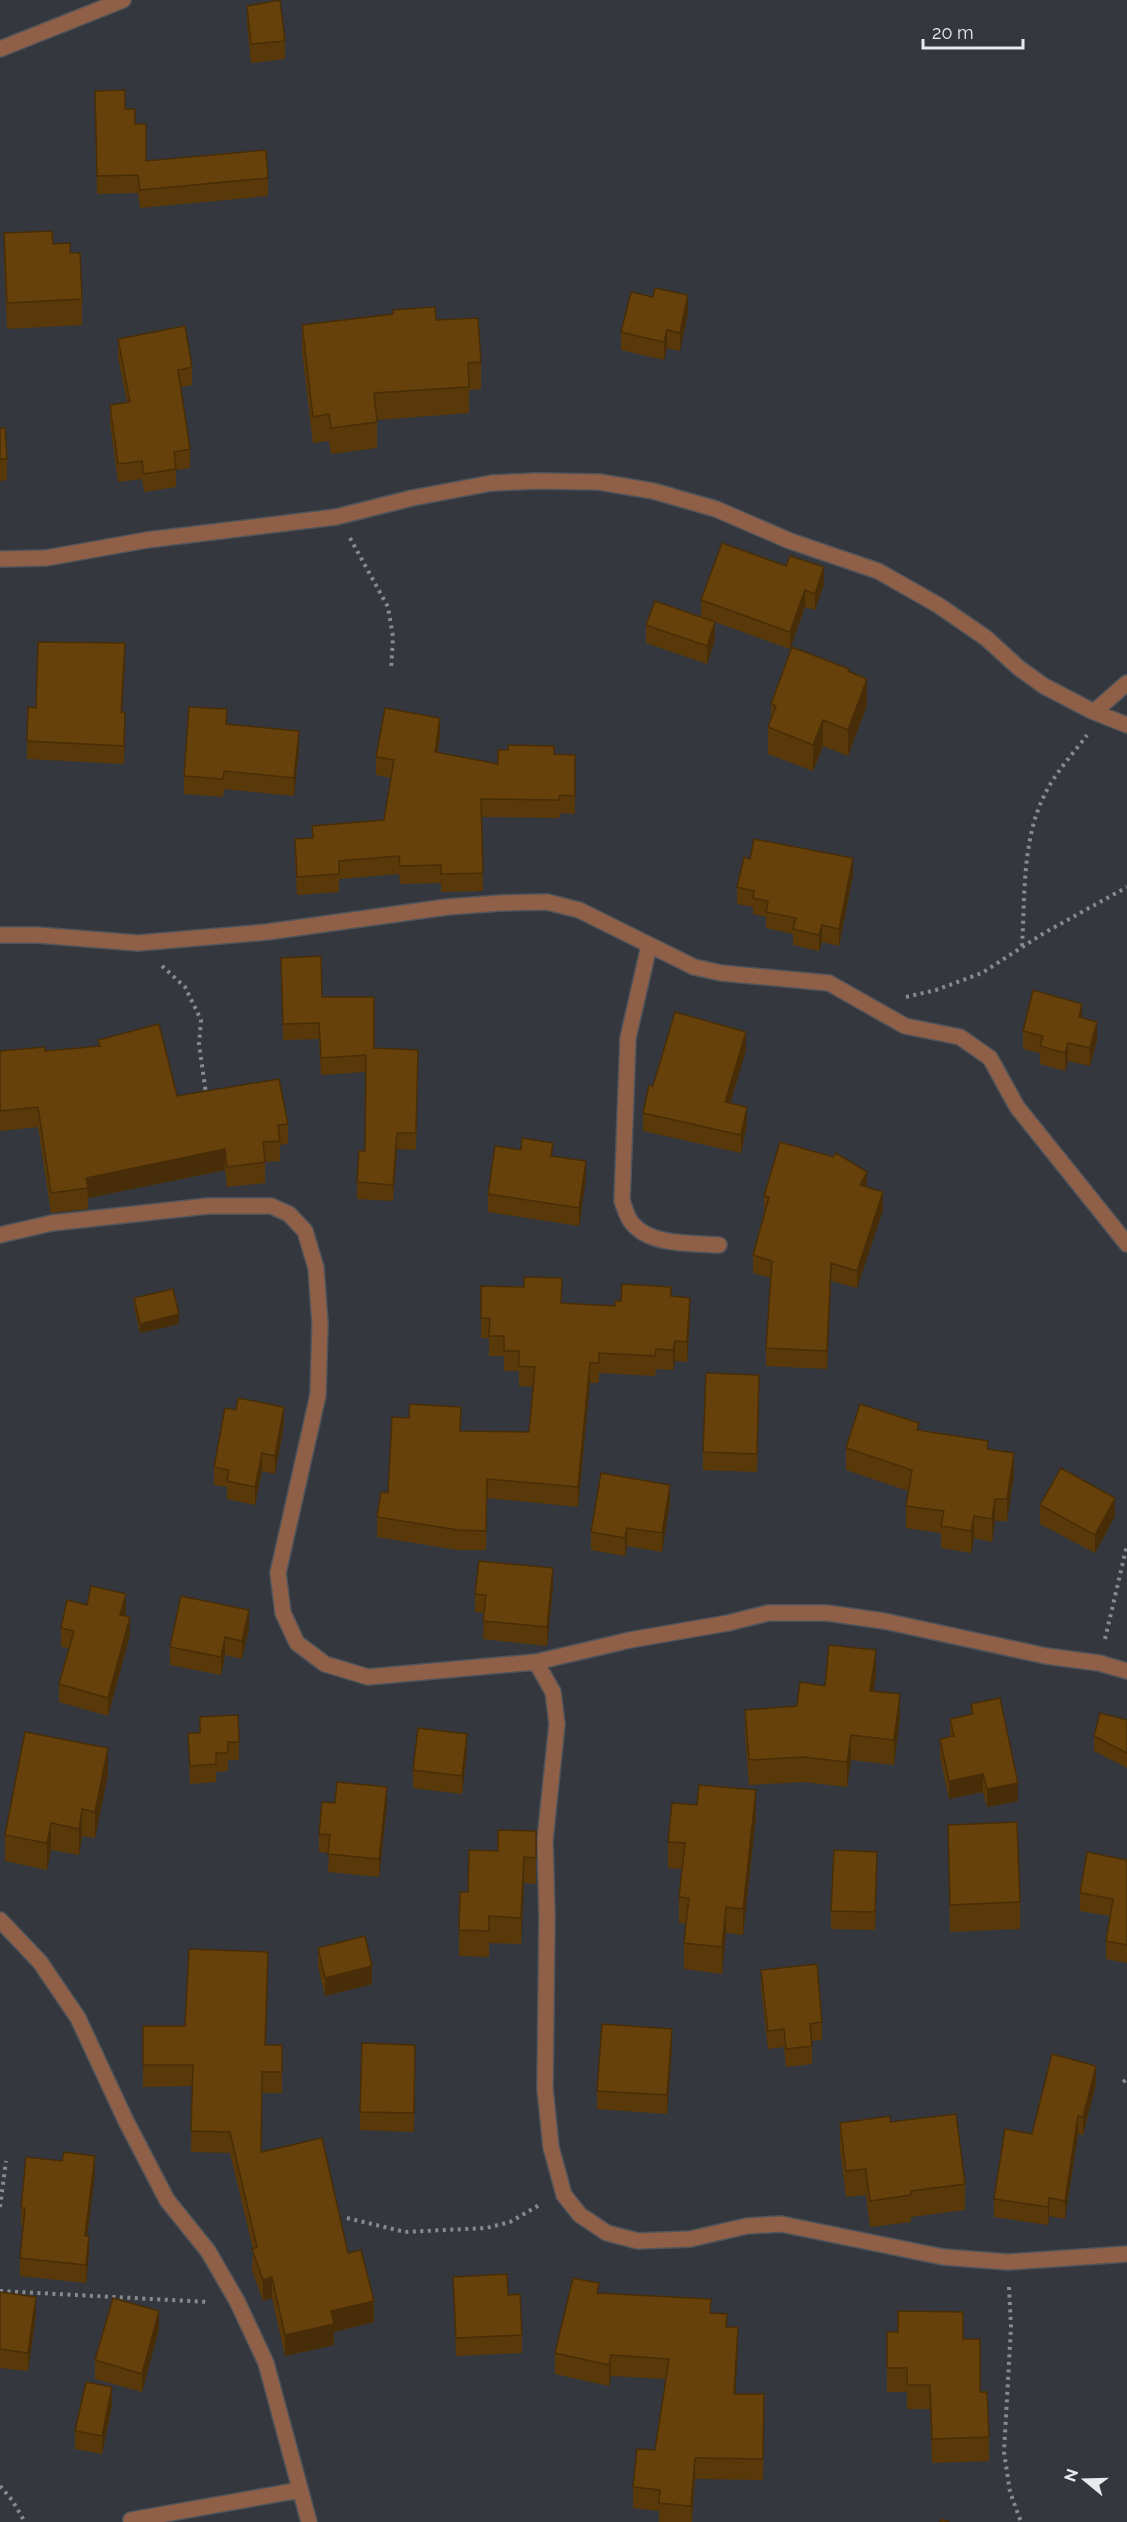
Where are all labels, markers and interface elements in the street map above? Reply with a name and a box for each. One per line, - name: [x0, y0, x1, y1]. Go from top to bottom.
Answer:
- scale bar: [923, 12, 1024, 50]
- text: 20 m: [932, 22, 974, 43]
- north arrow: [1055, 2450, 1115, 2510]
- text: N: [1060, 2466, 1082, 2484]

